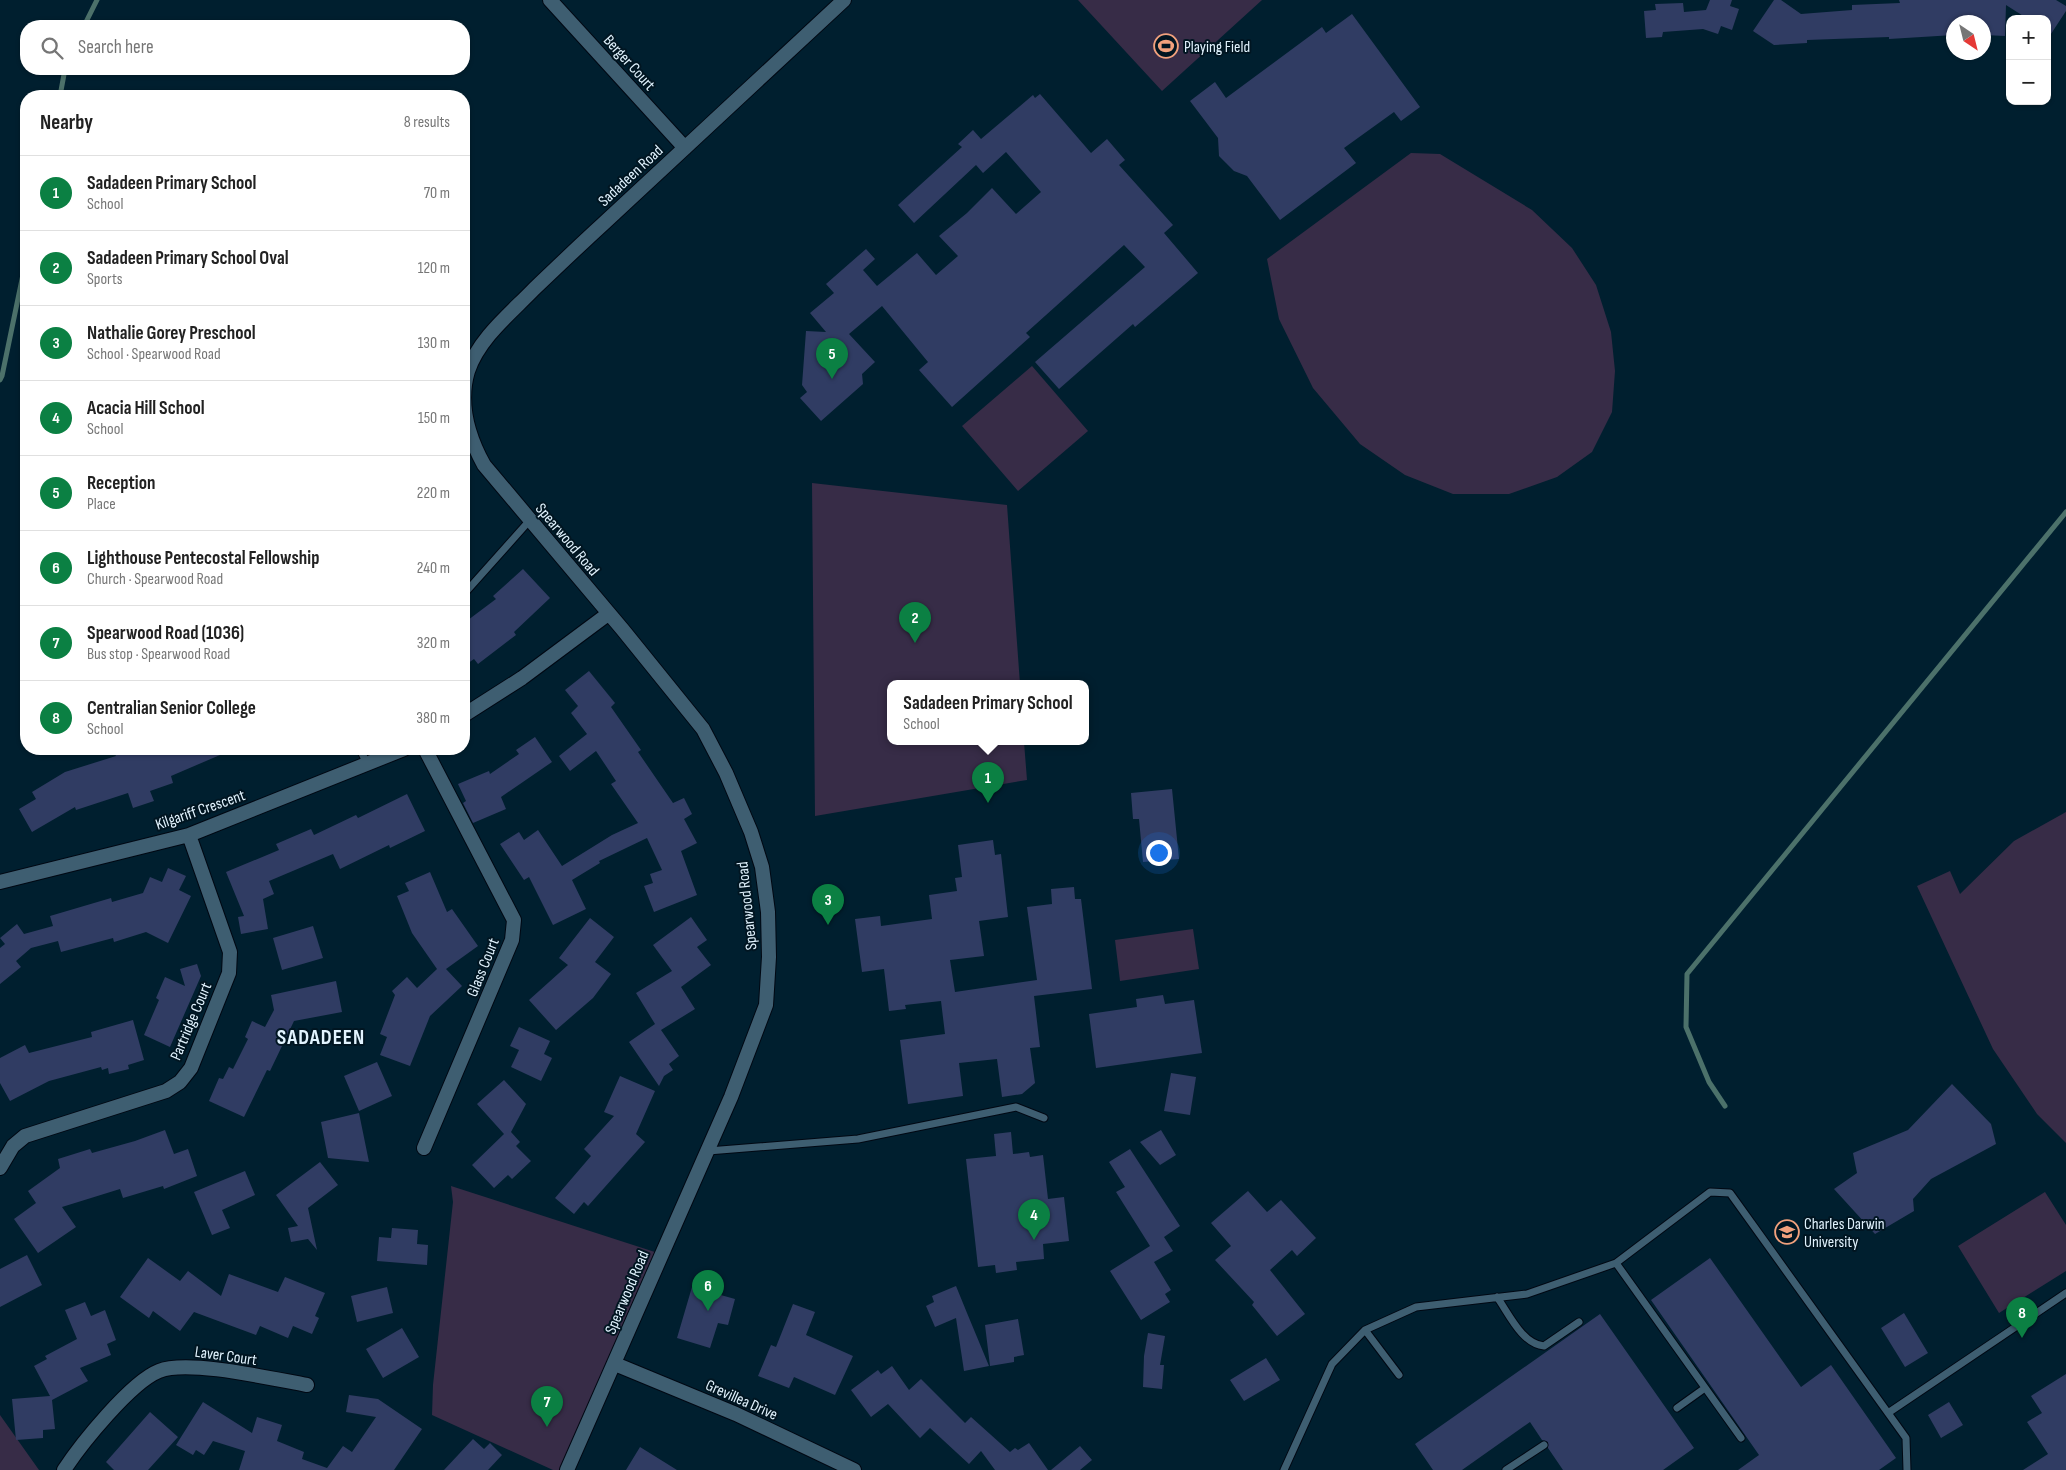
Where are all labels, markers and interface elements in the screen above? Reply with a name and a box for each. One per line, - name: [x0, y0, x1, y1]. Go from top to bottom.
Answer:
- north arrow: [1946, 15, 1991, 60]
- map controls: [2006, 15, 2051, 105]
- button: +: [2006, 15, 2051, 60]
- search box: [20, 20, 470, 75]
- street label: Berger Court: [599, 31, 659, 95]
- sports icon: Playing Field: [1153, 33, 1179, 59]
- icon: search: [38, 34, 66, 62]
- text: Search here: [78, 36, 154, 59]
- place label: Playing Field: [1184, 38, 1250, 57]
- button: −: [2006, 60, 2051, 105]
- text: Nearby: [40, 110, 93, 135]
- text: 8 results: [404, 113, 450, 132]
- street label: Sadadeen Road: [595, 141, 667, 211]
- text: Sadadeen Primary School: [87, 172, 256, 195]
- text: 1: [53, 184, 59, 203]
- text: 70 m: [424, 184, 450, 203]
- text: School: [87, 195, 123, 214]
- text: Sadadeen Primary School Oval: [87, 247, 289, 270]
- text: 2: [52, 259, 60, 278]
- text: 120 m: [418, 259, 450, 278]
- text: Sports: [87, 270, 122, 289]
- text: Nathalie Gorey Preschool: [87, 322, 256, 345]
- text: 3: [52, 334, 60, 353]
- text: 130 m: [418, 334, 450, 353]
- pin: 5: [816, 338, 848, 379]
- text: School · Spearwood Road: [87, 345, 221, 364]
- text: Acacia Hill School: [87, 397, 205, 420]
- text: 4: [52, 409, 60, 428]
- text: 150 m: [418, 409, 450, 428]
- text: School: [87, 420, 123, 439]
- text: Reception: [87, 472, 155, 495]
- text: 5: [52, 484, 60, 503]
- text: 220 m: [417, 484, 450, 503]
- text: Place: [87, 495, 116, 514]
- street label: Spearwood Road: [531, 500, 603, 580]
- text: Lighthouse Pentecostal Fellowship: [87, 547, 319, 570]
- text: 6: [52, 559, 60, 578]
- text: 240 m: [417, 559, 450, 578]
- text: Church · Spearwood Road: [87, 570, 223, 589]
- pin: 2: [899, 602, 931, 643]
- text: Spearwood Road (1036): [87, 622, 244, 645]
- text: 7: [53, 634, 59, 653]
- text: 320 m: [417, 634, 450, 653]
- text: Bus stop · Spearwood Road: [87, 645, 230, 664]
- popup: [887, 680, 1089, 745]
- text: Sadadeen Primary School: [903, 692, 1073, 715]
- text: Centralian Senior College: [87, 697, 256, 720]
- text: 8: [52, 709, 60, 728]
- text: 380 m: [416, 709, 450, 728]
- text: School: [903, 715, 940, 734]
- text: School: [87, 720, 123, 739]
- pin: 1: [972, 762, 1004, 803]
- street label: Kilgariff Crescent: [153, 786, 248, 835]
- your location: [1146, 840, 1172, 866]
- street label: Spearwood Road: [733, 861, 762, 951]
- pin: 3: [812, 884, 844, 925]
- street label: Glass Court: [463, 935, 504, 1000]
- street label: Partridge Court: [167, 980, 216, 1063]
- district label: SADADEEN: [277, 1025, 365, 1050]
- pin: 4: [1018, 1199, 1050, 1240]
- place label: Charles Darwin University: [1804, 1215, 1885, 1252]
- school or university icon: Charles Darwin University: [1774, 1219, 1800, 1245]
- street label: Spearwood Road: [601, 1248, 654, 1337]
- pin: 6: [692, 1270, 724, 1311]
- pin: 8: [2006, 1297, 2038, 1338]
- street label: Laver Court: [194, 1343, 258, 1370]
- street label: Grevillea Drive: [702, 1376, 780, 1425]
- pin: 7: [531, 1386, 563, 1427]

